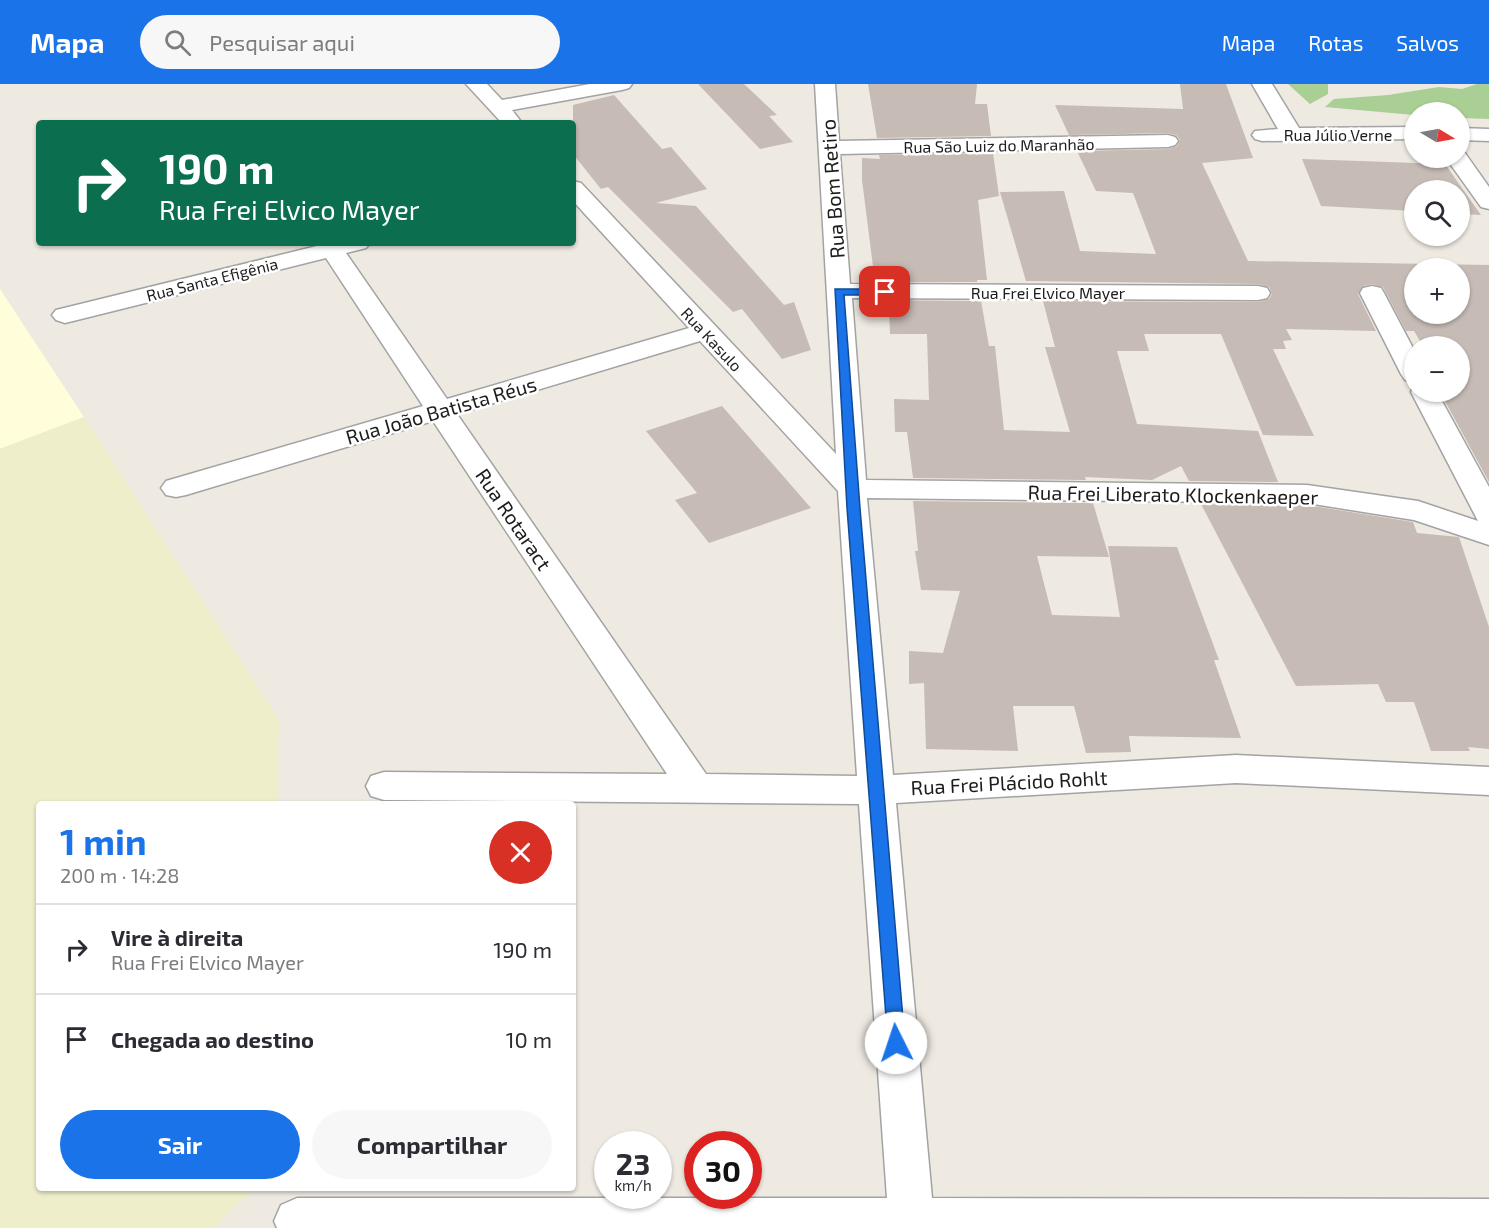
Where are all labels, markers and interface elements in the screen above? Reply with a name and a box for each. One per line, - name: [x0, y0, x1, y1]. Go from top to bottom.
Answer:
- search box: [140, 15, 560, 69]
- text: Mapa: [30, 25, 104, 59]
- icon: search: [161, 26, 194, 59]
- text: Pesquisar aqui: [209, 29, 355, 55]
- text: Mapa: [1222, 30, 1275, 55]
- text: Rotas: [1308, 30, 1363, 55]
- text: Salvos: [1396, 30, 1459, 55]
- north arrow: [1404, 102, 1470, 168]
- map controls: [1404, 102, 1470, 402]
- street label: Rua Bom Retiro: [815, 119, 849, 259]
- street label: Rua Júlio Verne: [1284, 125, 1392, 144]
- street label: Rua São Luiz do Maranhão: [903, 134, 1095, 156]
- text: 190 m: [159, 142, 275, 192]
- icon: right: [60, 144, 138, 222]
- button: search: [1404, 180, 1470, 246]
- text: Rua Frei Elvico Mayer: [159, 193, 420, 225]
- street label: Rua Santa Efigênia: [144, 253, 280, 305]
- button: +: [1404, 258, 1470, 324]
- pin: [859, 266, 910, 317]
- icon: arrive: [868, 275, 901, 308]
- street label: Rua Frei Elvico Mayer: [971, 283, 1126, 302]
- street label: Rua Kasulo: [678, 303, 746, 375]
- button: −: [1404, 336, 1470, 402]
- street label: Rua João Batista Réus: [343, 371, 539, 449]
- street label: Rua Rotaract: [471, 463, 557, 575]
- street label: Rua Frei Liberato Klockenkaeper: [1027, 479, 1319, 509]
- street label: Rua Frei Plácido Rohlt: [910, 765, 1108, 799]
- text: 1 min: [60, 819, 147, 862]
- button: close: [489, 821, 552, 884]
- text: 200 m · 14:28: [60, 863, 179, 887]
- text: Vire à direita: [111, 924, 243, 950]
- icon: right: [60, 933, 93, 966]
- text: 190 m: [493, 936, 552, 962]
- text: Rua Frei Elvico Mayer: [111, 950, 304, 974]
- position arrow: [864, 1011, 928, 1075]
- icon: arrive: [60, 1023, 93, 1056]
- text: Chegada ao destino: [111, 1026, 314, 1052]
- text: 10 m: [506, 1026, 552, 1052]
- button: Sair: [60, 1110, 300, 1179]
- button: Compartilhar: [312, 1110, 552, 1179]
- speed limit sign: 30: [684, 1131, 762, 1209]
- text: 23: [616, 1145, 650, 1181]
- text: km/h: [614, 1176, 652, 1194]

